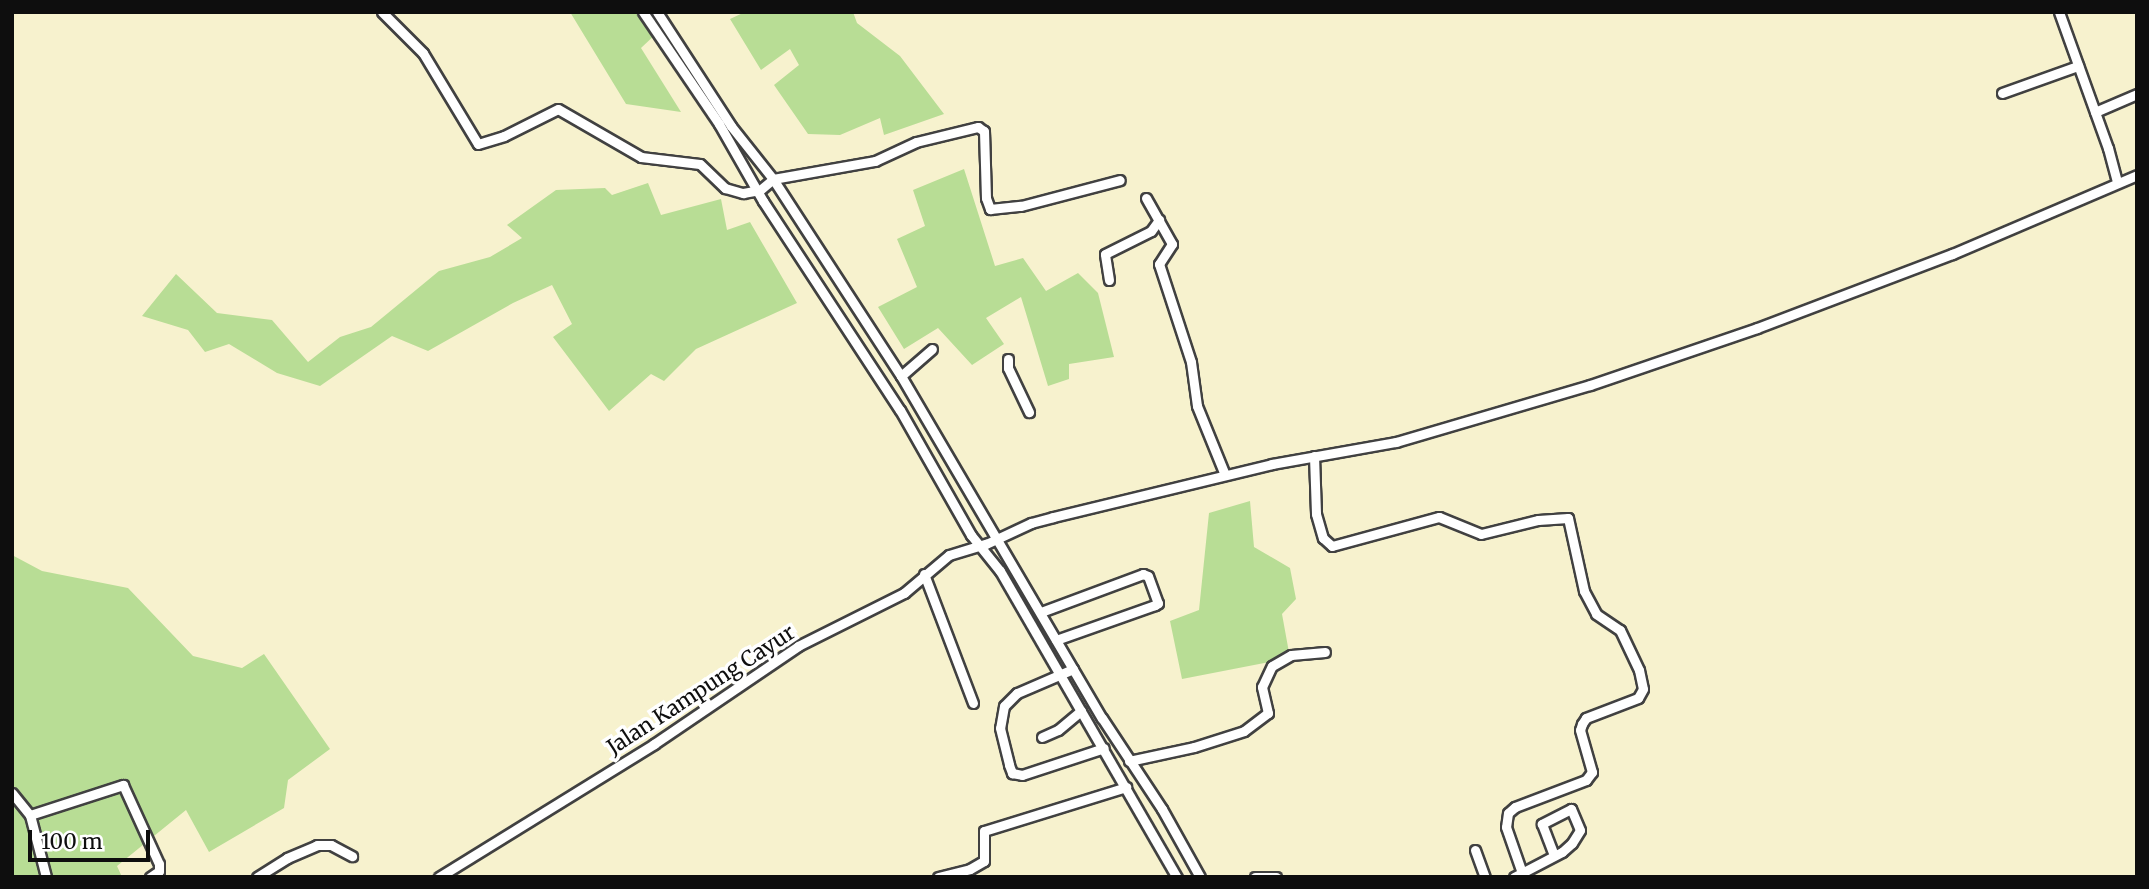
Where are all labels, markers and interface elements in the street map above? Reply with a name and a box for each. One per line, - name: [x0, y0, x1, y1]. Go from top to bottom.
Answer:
- street label: Jalan Kampung Cayur: [602, 620, 800, 760]
- scale bar: [32, 816, 154, 860]
- text: 100 m: [41, 828, 103, 855]

